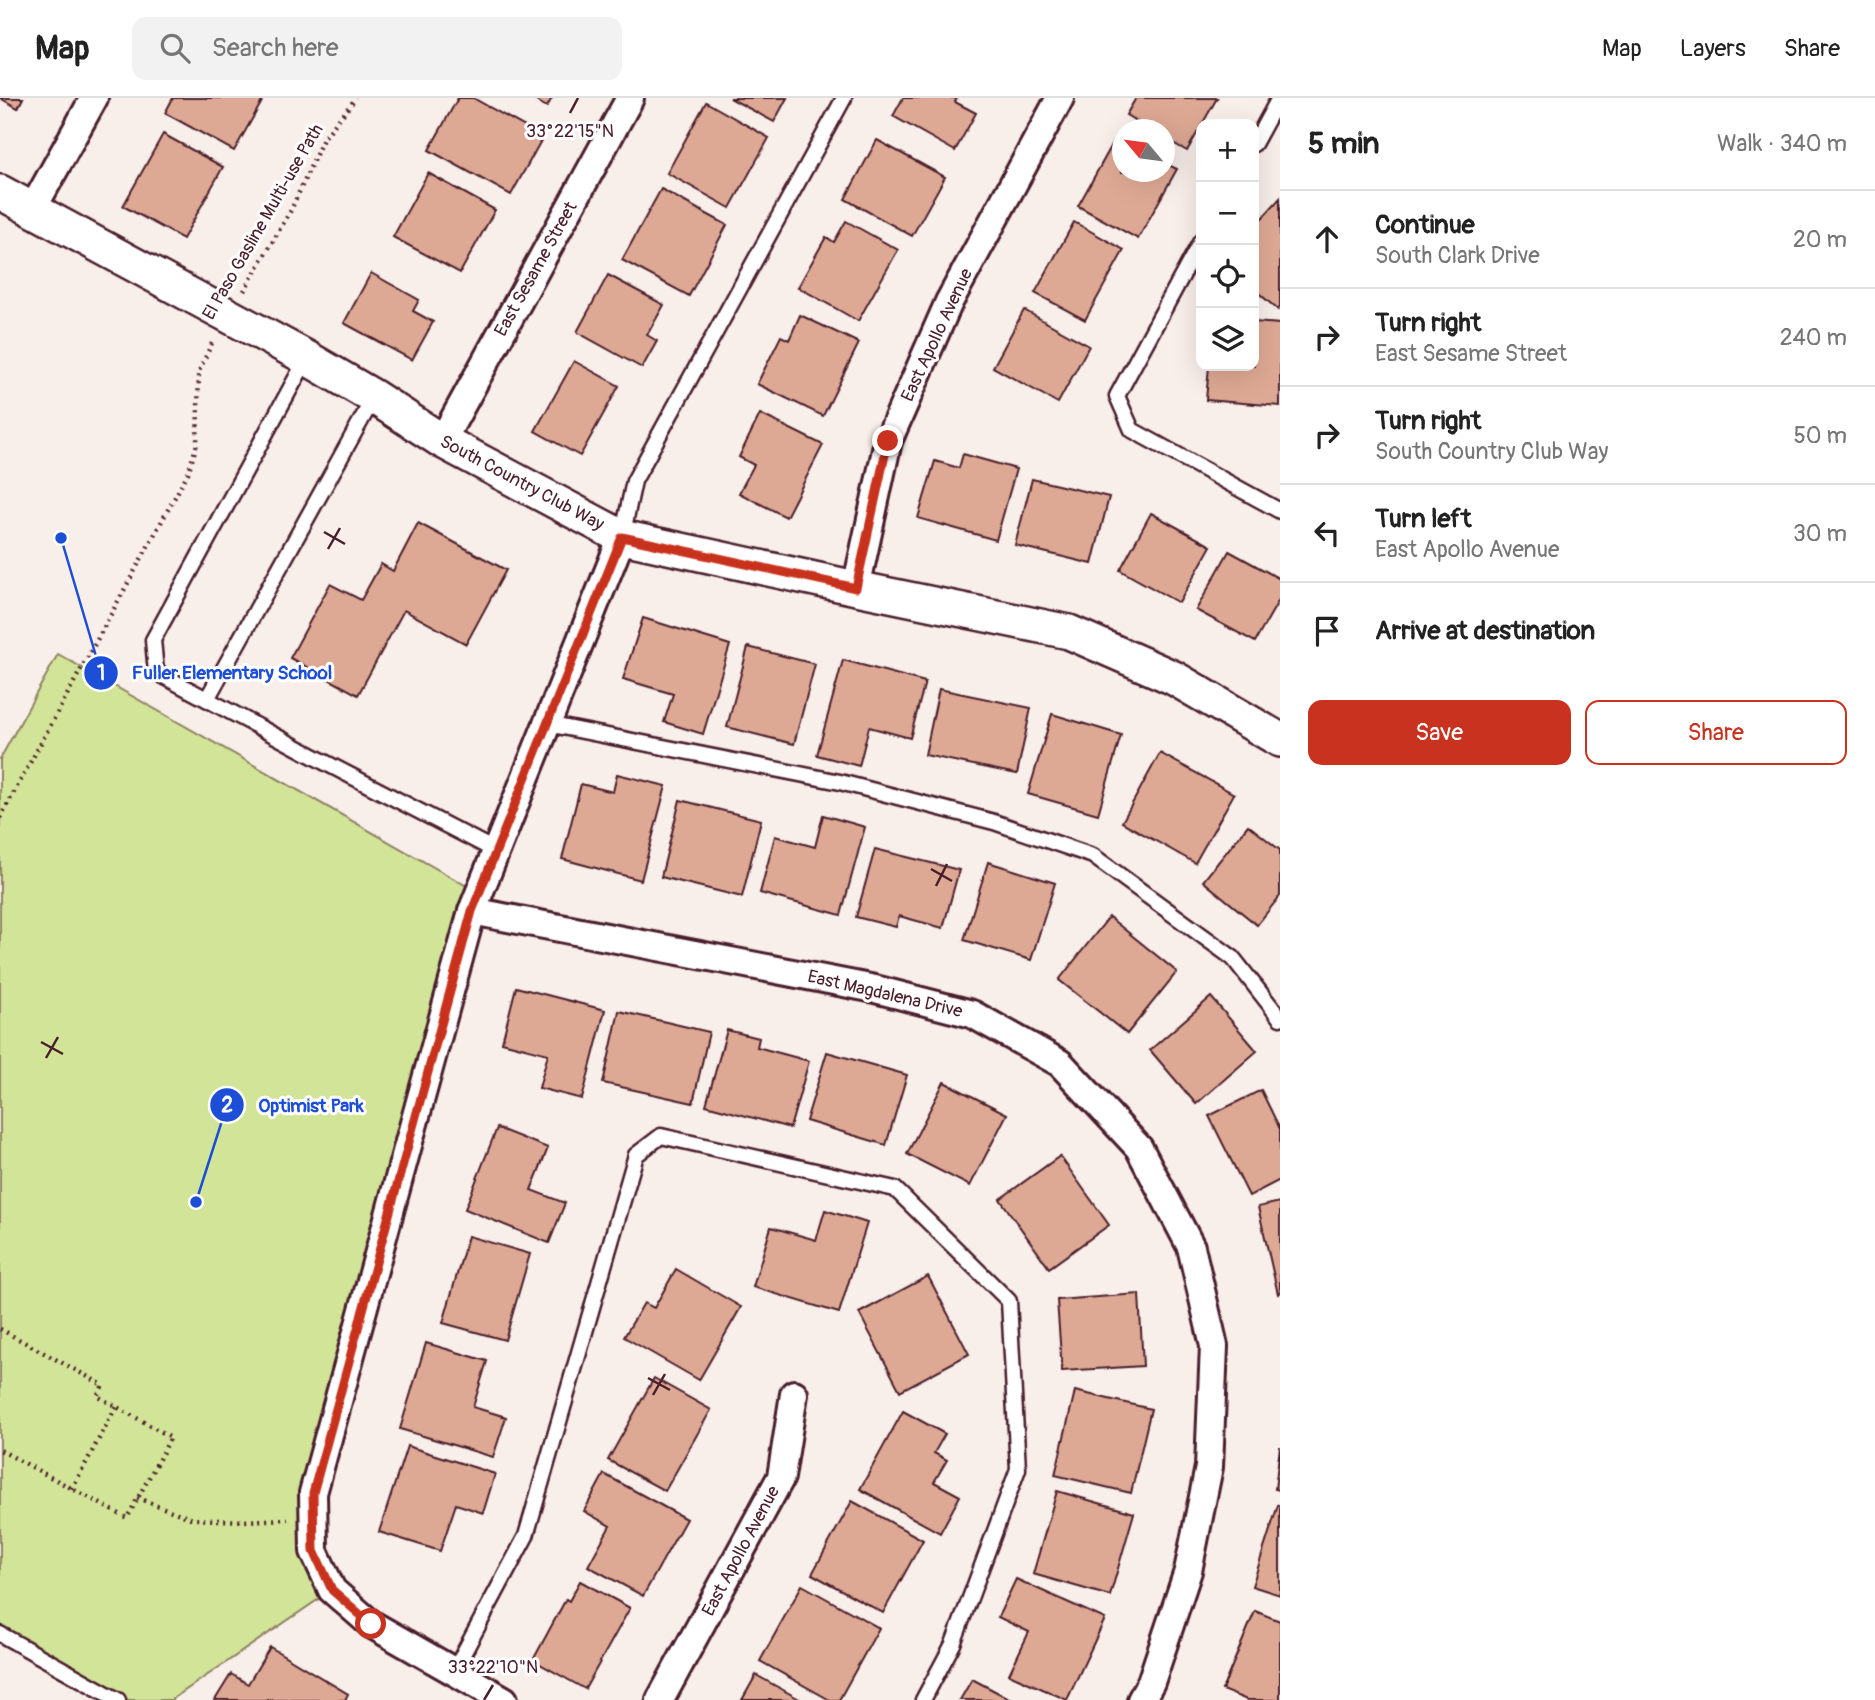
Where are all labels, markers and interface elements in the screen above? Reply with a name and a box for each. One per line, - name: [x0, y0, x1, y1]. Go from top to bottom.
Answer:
- search box: [132, 17, 622, 80]
- text: Map: [35, 28, 90, 69]
- icon: search: [156, 29, 194, 67]
- text: Search here: [212, 32, 339, 64]
- text: Map: [1602, 34, 1642, 63]
- text: Layers: [1680, 34, 1746, 63]
- text: Share: [1784, 34, 1840, 63]
- north arrow: [1112, 119, 1175, 182]
- map controls: [1196, 119, 1259, 371]
- button: +: [1196, 119, 1259, 182]
- street label: El Paso Gasline Multi-use Path: [197, 120, 329, 324]
- text: 33°22'15"N: [526, 120, 614, 143]
- text: 5 min: [1308, 125, 1379, 162]
- text: Walk · 340 m: [1717, 129, 1847, 158]
- button: −: [1196, 182, 1259, 245]
- street label: East Sesame Street: [490, 197, 583, 340]
- text: Continue: [1375, 209, 1475, 241]
- icon: ahead: [1308, 220, 1346, 258]
- text: 20 m: [1793, 225, 1847, 254]
- text: South Clark Drive: [1375, 241, 1540, 270]
- button: locate: [1196, 245, 1259, 308]
- street label: East Apollo Avenue: [896, 265, 978, 405]
- text: Turn right: [1375, 307, 1481, 339]
- button: layers: [1196, 308, 1259, 371]
- icon: right: [1308, 318, 1346, 356]
- text: 240 m: [1780, 323, 1847, 352]
- text: East Sesame Street: [1375, 339, 1567, 368]
- text: Turn right: [1375, 405, 1481, 437]
- icon: right: [1308, 416, 1346, 454]
- text: 50 m: [1793, 421, 1847, 450]
- route end: [872, 425, 903, 456]
- street label: South Country Club Way: [436, 430, 608, 536]
- text: South Country Club Way: [1375, 437, 1608, 466]
- text: Turn left: [1375, 503, 1471, 535]
- icon: left: [1308, 514, 1346, 552]
- text: 30 m: [1793, 519, 1847, 548]
- text: East Apollo Avenue: [1375, 535, 1559, 564]
- icon: arrive: [1308, 612, 1346, 650]
- text: Arrive at destination: [1375, 615, 1595, 647]
- callout: Fuller Elementary School: [83, 653, 346, 693]
- text: 1: [97, 660, 105, 687]
- text: Fuller Elementary School: [132, 661, 332, 685]
- button: Save: [1308, 700, 1571, 765]
- button: Share: [1585, 700, 1847, 765]
- street label: East Magdalena Drive: [805, 965, 965, 1023]
- callout: Optimist Park: [209, 1085, 377, 1125]
- text: 2: [221, 1092, 233, 1119]
- text: Optimist Park: [258, 1094, 365, 1118]
- street label: East Apollo Avenue: [697, 1482, 785, 1620]
- route start: [355, 1608, 386, 1639]
- text: 33°22'10"N: [448, 1656, 538, 1679]

